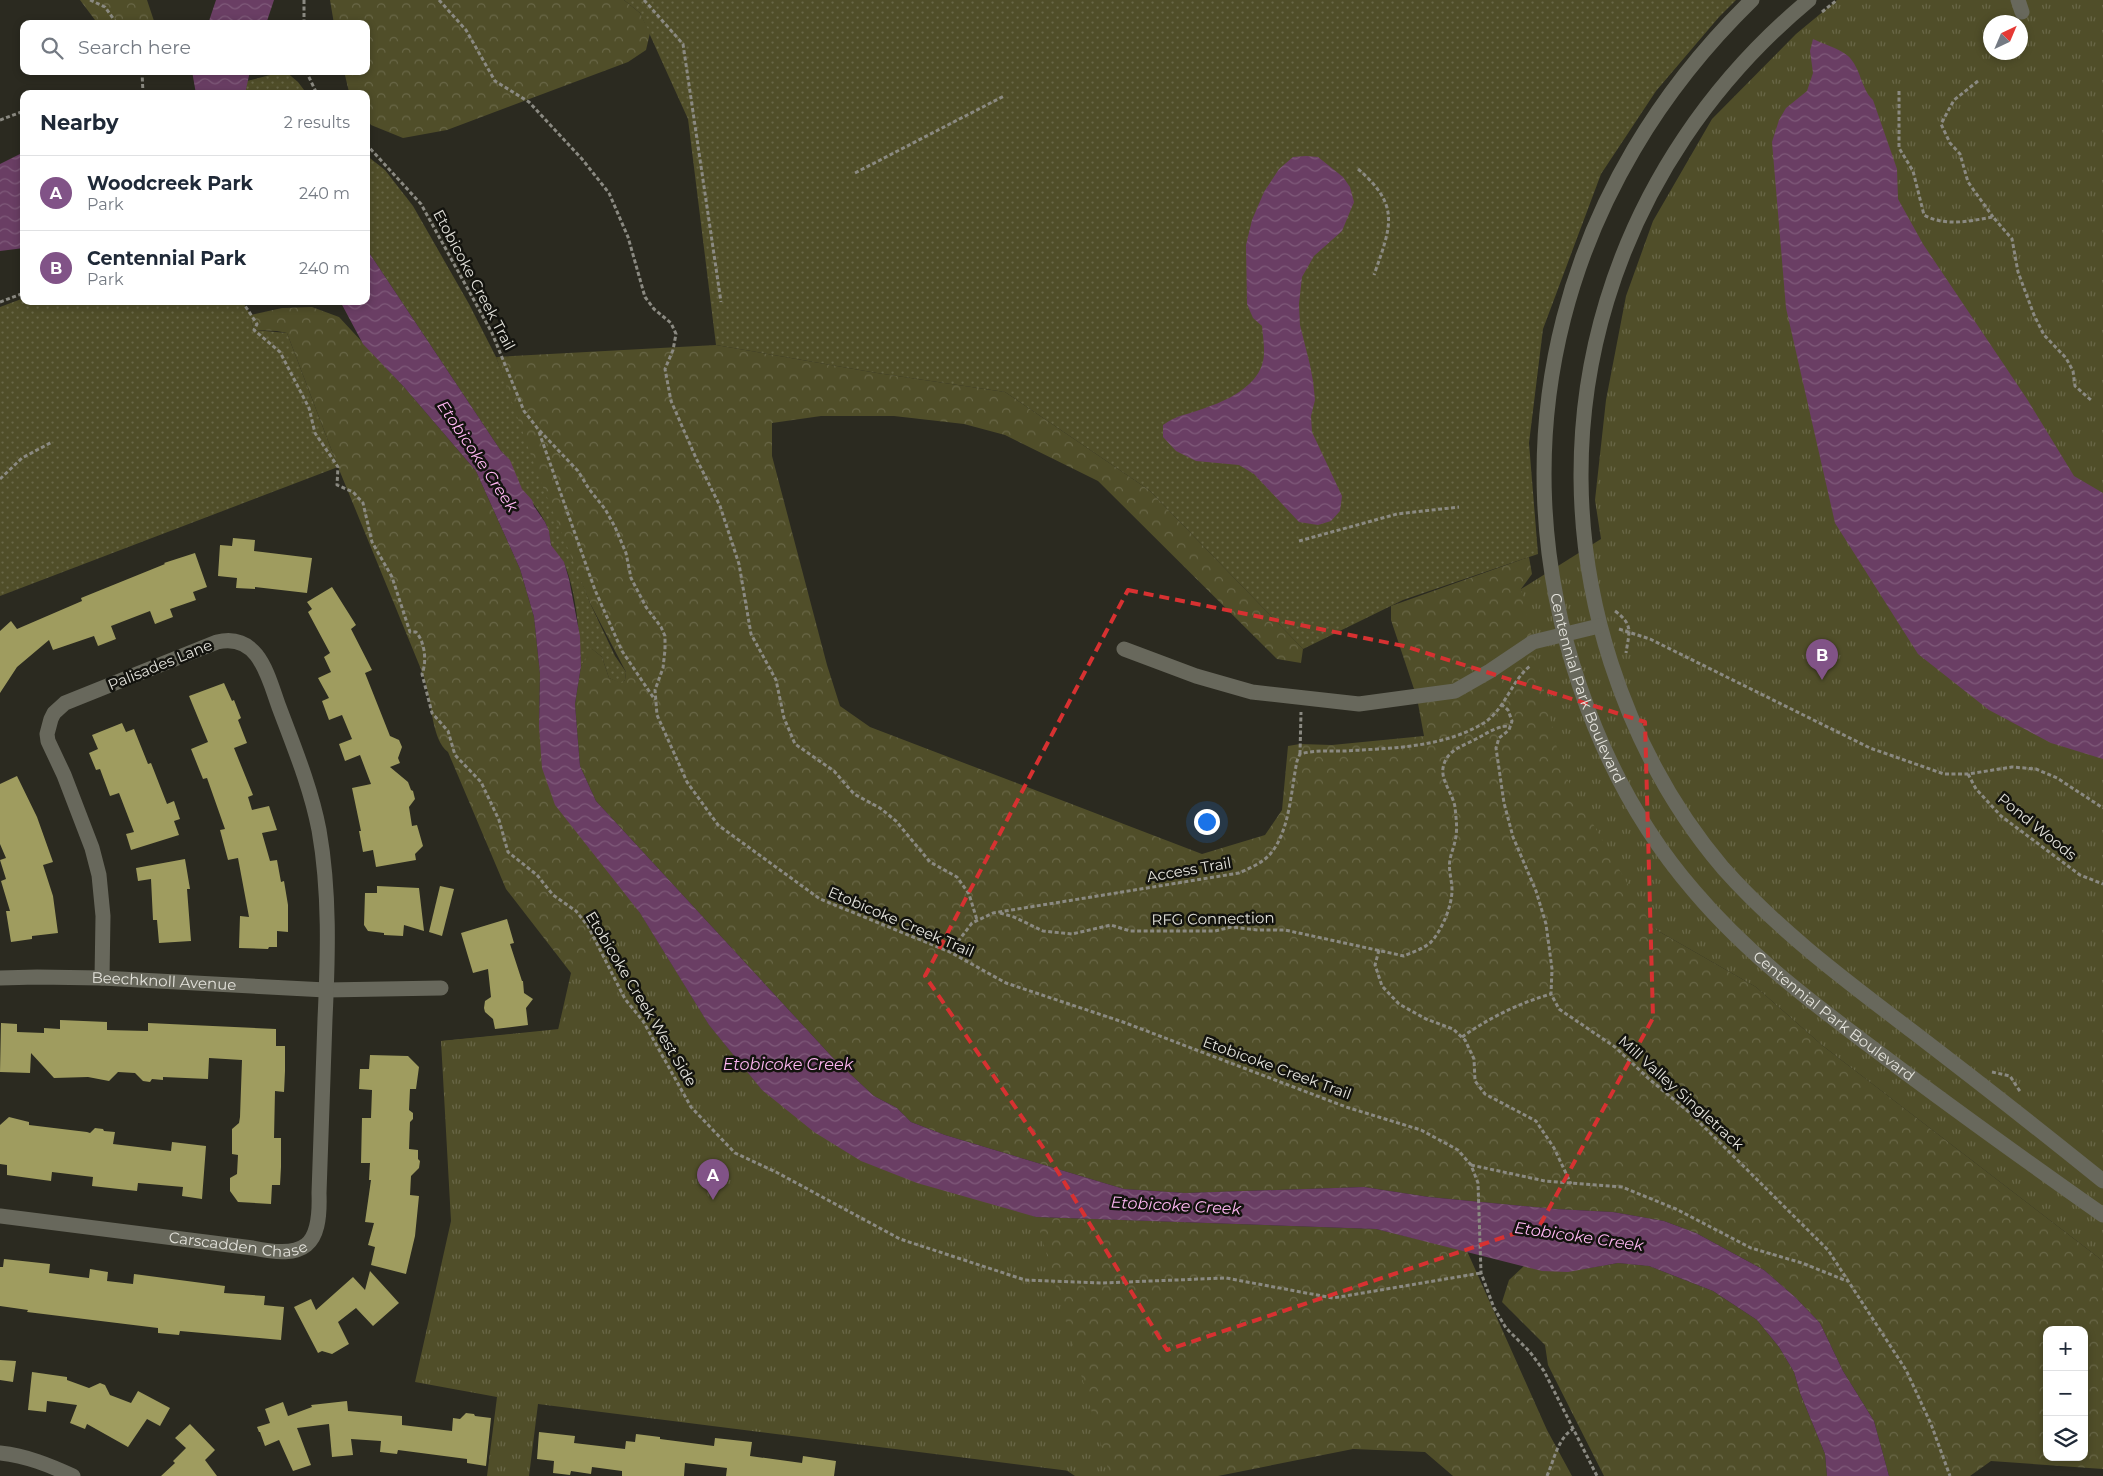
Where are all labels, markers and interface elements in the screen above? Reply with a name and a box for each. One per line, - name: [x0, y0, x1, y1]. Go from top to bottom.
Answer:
- north arrow: [1983, 15, 2028, 60]
- search box: [20, 20, 370, 75]
- icon: search: [38, 34, 66, 62]
- text: Search here: [78, 36, 191, 59]
- text: Nearby: [40, 110, 119, 135]
- text: 2 results: [284, 113, 350, 132]
- text: Woodcreek Park: [87, 172, 253, 195]
- text: A: [50, 184, 62, 203]
- text: 240 m: [299, 184, 350, 203]
- text: Park: [87, 195, 124, 214]
- street label: Etobicoke Creek Trail: [429, 206, 520, 353]
- text: Centennial Park: [87, 247, 246, 270]
- text: B: [50, 259, 62, 278]
- text: 240 m: [299, 259, 350, 278]
- text: Park: [87, 270, 124, 289]
- water label: Etobicoke Creek: [433, 397, 523, 517]
- street label: Centennial Park Boulevard: [1546, 591, 1629, 786]
- street label: Palisades Lane: [105, 635, 215, 694]
- pin: B: [1806, 639, 1838, 680]
- street label: Pond Woods: [1994, 789, 2081, 864]
- your location: [1194, 809, 1220, 835]
- street label: Access Trail: [1145, 853, 1233, 886]
- street label: Etobicoke Creek Trail: [825, 882, 977, 961]
- street label: Etobicoke Creek West Side: [582, 908, 701, 1090]
- street label: RFG Connection: [1151, 908, 1275, 929]
- street label: Centennial Park Boulevard: [1749, 947, 1919, 1085]
- street label: Beechknoll Avenue: [91, 968, 237, 994]
- street label: Mill Valley Singletrack: [1615, 1031, 1748, 1154]
- street label: Etobicoke Creek Trail: [1200, 1032, 1354, 1103]
- water label: Etobicoke Creek: [723, 1055, 855, 1074]
- pin: A: [697, 1159, 729, 1200]
- water label: Etobicoke Creek: [1110, 1193, 1243, 1218]
- water label: Etobicoke Creek: [1513, 1218, 1646, 1255]
- street label: Carscadden Chase: [168, 1227, 311, 1261]
- map controls: [2043, 1326, 2088, 1461]
- button: +: [2043, 1326, 2088, 1371]
- button: −: [2043, 1371, 2088, 1416]
- button: layers: [2043, 1416, 2088, 1461]

